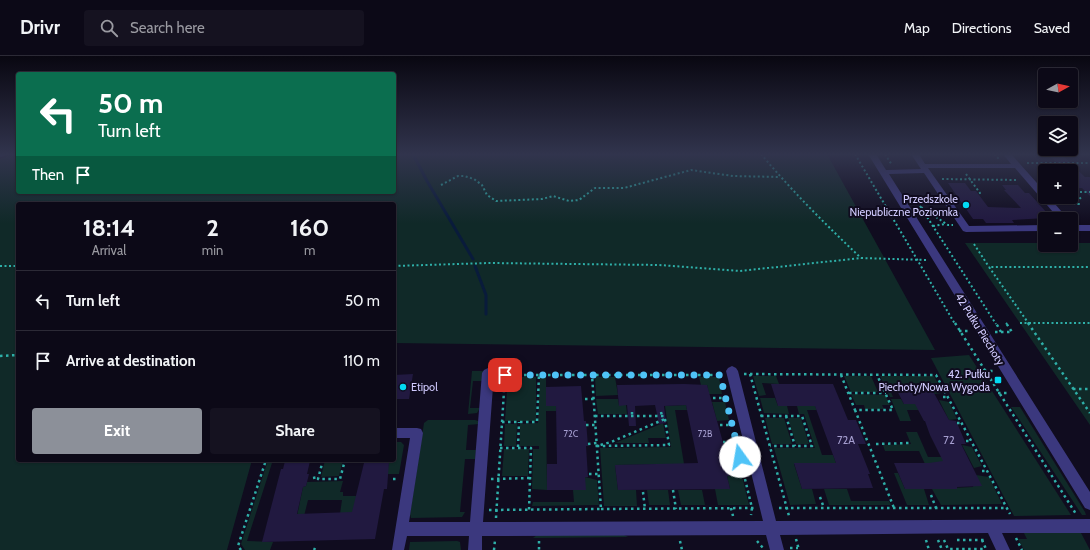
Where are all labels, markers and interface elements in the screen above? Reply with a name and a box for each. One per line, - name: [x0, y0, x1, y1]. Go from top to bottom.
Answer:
- search box: [84, 10, 364, 46]
- text: Drivr: [20, 16, 60, 39]
- icon: search: [98, 17, 120, 39]
- text: Search here: [130, 19, 205, 37]
- text: Map: [904, 19, 930, 37]
- text: Directions: [952, 19, 1012, 37]
- text: Saved: [1034, 19, 1070, 37]
- north arrow: [1038, 68, 1078, 108]
- map controls: [1038, 68, 1078, 252]
- text: 50 m: [98, 86, 163, 120]
- icon: left: [32, 88, 84, 140]
- button: layers: [1038, 116, 1078, 156]
- text: Turn left: [98, 120, 161, 142]
- icon: arrive: [72, 164, 94, 186]
- button: +: [1038, 164, 1078, 204]
- text: Then: [32, 166, 64, 184]
- place label: Przedszkole Niepubliczne Poziomka: [850, 192, 959, 219]
- marker: Przedszkole Niepubliczne Poziomka: [961, 200, 971, 210]
- button: −: [1038, 212, 1078, 252]
- text: 18:14: [83, 213, 135, 242]
- text: 2: [206, 213, 219, 242]
- text: 160: [290, 213, 329, 242]
- text: Arrival: [92, 242, 126, 258]
- text: min: [202, 242, 223, 258]
- text: m: [304, 242, 315, 258]
- icon: left: [32, 290, 54, 312]
- street label: 42 Pułku Piechoty: [952, 290, 1008, 368]
- text: Turn left: [66, 292, 120, 310]
- text: 50 m: [345, 292, 380, 310]
- icon: arrive: [32, 350, 54, 372]
- text: Arrive at destination: [66, 352, 196, 370]
- text: 110 m: [343, 352, 380, 370]
- pin: [488, 358, 522, 392]
- icon: arrive: [494, 364, 516, 386]
- place label: 42. Pułku Piechoty/Nowa Wygoda: [878, 367, 991, 394]
- marker: 42. Pułku Piechoty/Nowa Wygoda: [993, 375, 1003, 385]
- place label: Etipol: [411, 380, 438, 394]
- marker: Etipol: [398, 382, 408, 392]
- button: Exit: [32, 408, 202, 454]
- button: Share: [210, 408, 380, 454]
- house number: 72C: [564, 428, 579, 439]
- house number: 72B: [698, 428, 713, 439]
- house number: 72A: [837, 433, 855, 447]
- house number: 72: [943, 433, 955, 447]
- position arrow: [719, 436, 761, 478]

